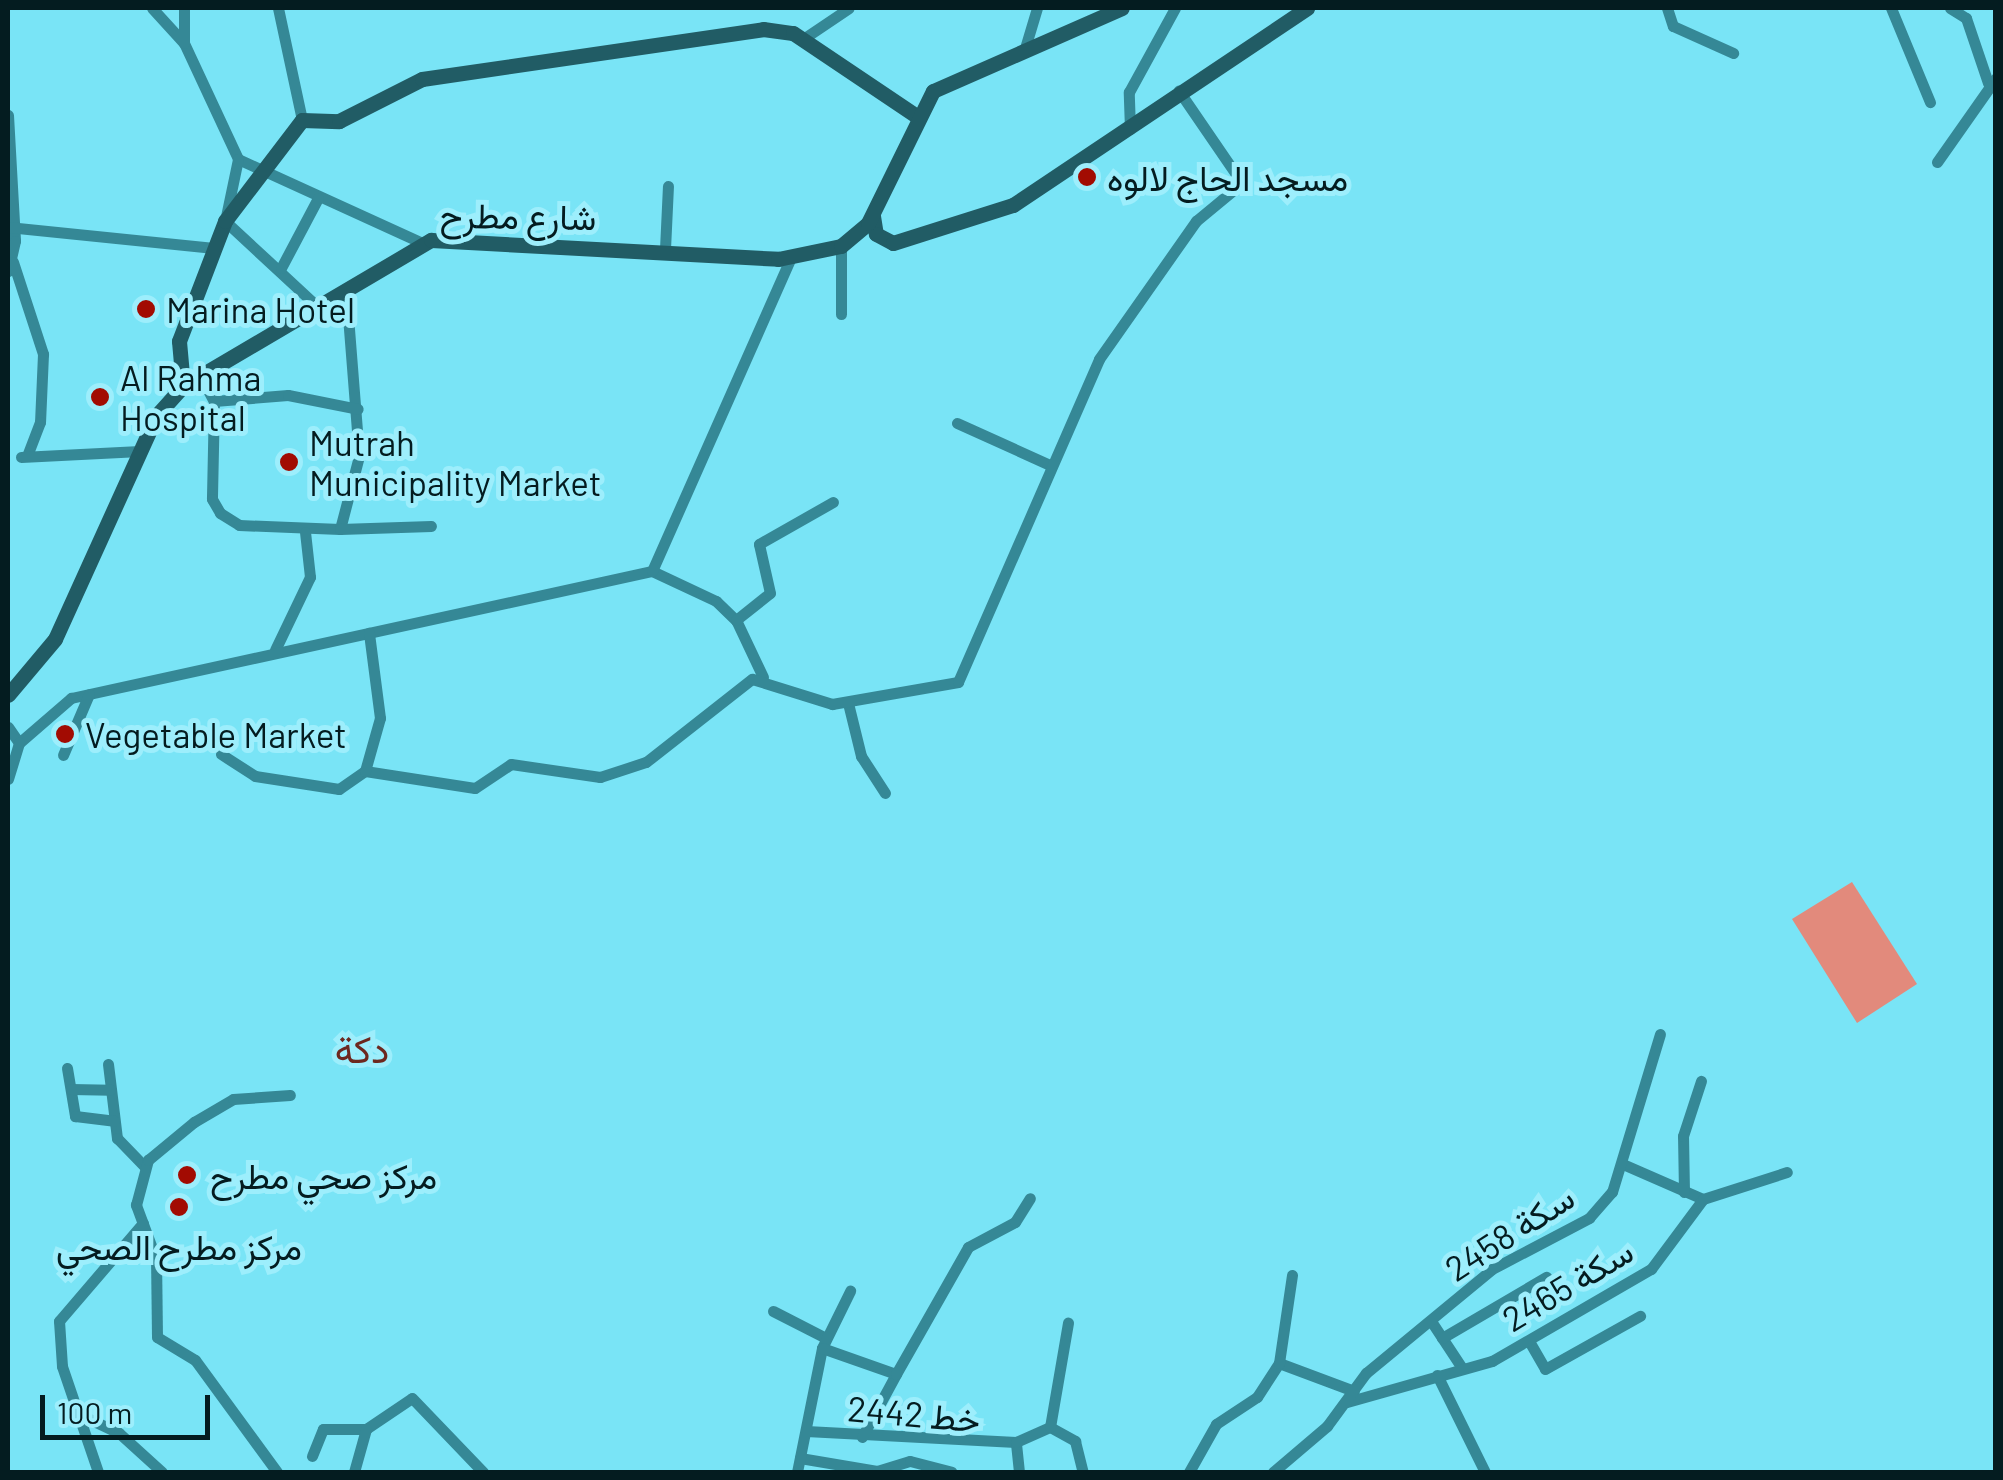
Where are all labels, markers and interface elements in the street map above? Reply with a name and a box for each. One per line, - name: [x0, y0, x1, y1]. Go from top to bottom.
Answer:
- place label: مسجد الحاج لالوه: [1107, 156, 1348, 198]
- marker: مسجد الحاج لالوه: [1076, 166, 1098, 188]
- street label: شارع مطرح: [439, 193, 597, 237]
- place label: Marina Hotel: [166, 288, 355, 330]
- marker: Marina Hotel: [135, 298, 157, 320]
- place label: Al Rahma Hospital: [120, 356, 261, 438]
- marker: Al Rahma Hospital: [89, 386, 111, 408]
- place label: Mutrah Municipality Market: [309, 421, 601, 503]
- marker: Mutrah Municipality Market: [278, 451, 300, 473]
- place label: Vegetable Market: [85, 713, 347, 755]
- marker: Vegetable Market: [54, 723, 76, 745]
- district label: دكة: [335, 1026, 389, 1072]
- place label: مركز صحي مطرح: [210, 1154, 437, 1196]
- marker: مركز صحي مطرح: [174, 1162, 200, 1188]
- street label: سكة 2458: [1437, 1175, 1581, 1289]
- marker: مركز مطرح الصحي: [166, 1194, 192, 1220]
- place label: مركز مطرح الصحي: [56, 1225, 302, 1267]
- street label: سكة 2465: [1494, 1229, 1640, 1339]
- scale bar: [45, 1375, 215, 1437]
- street label: 2442 خط: [846, 1386, 982, 1440]
- text: 100 m: [57, 1394, 132, 1430]

